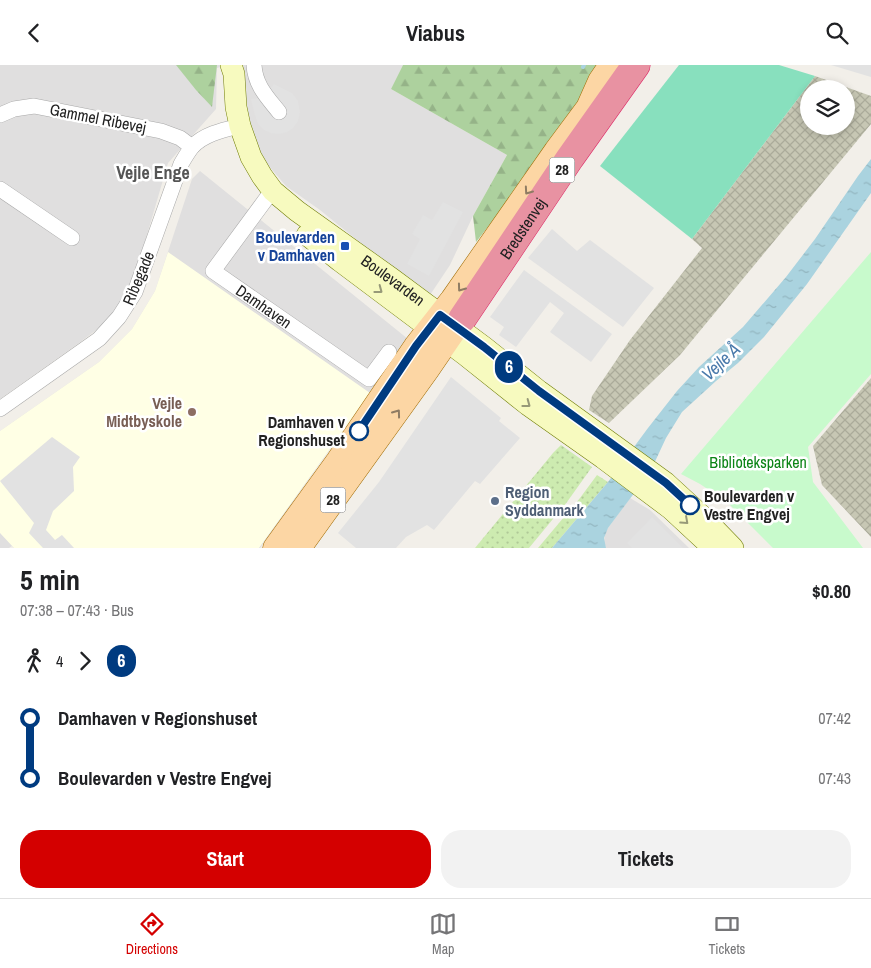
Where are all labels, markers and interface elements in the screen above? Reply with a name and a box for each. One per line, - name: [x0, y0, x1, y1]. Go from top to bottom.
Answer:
- text: Viabus: [406, 18, 465, 48]
- icon: back: [20, 19, 48, 47]
- icon: search: [823, 19, 851, 47]
- map controls: [800, 80, 855, 135]
- button: layers: [800, 80, 855, 135]
- street label: Gammel Ribevej: [48, 98, 148, 138]
- road number: 28: [550, 157, 574, 183]
- district label: Vejle Enge: [116, 160, 190, 185]
- one-way arrow: [525, 185, 534, 195]
- street label: Bredstenvej: [494, 194, 551, 263]
- place label: Boulevarden v Damhaven: [256, 226, 335, 266]
- marker: Boulevarden v Damhaven: [339, 240, 351, 252]
- street label: Ribegade: [117, 248, 159, 308]
- street label: Boulevarden: [357, 249, 429, 311]
- street label: Damhaven: [232, 279, 296, 333]
- one-way arrow: [458, 282, 467, 292]
- one-way arrow: [373, 284, 383, 293]
- water label: Vejle Å: [696, 337, 746, 386]
- line badge: 6: [493, 351, 525, 383]
- text: 6: [505, 354, 513, 379]
- place label: Vejle Midtbyskole: [106, 392, 182, 432]
- one-way arrow: [521, 398, 530, 406]
- marker: Vejle Midtbyskole: [186, 406, 198, 418]
- one-way arrow: [391, 410, 399, 419]
- place label: Damhaven v Regionshuset: [258, 411, 346, 451]
- marker: Damhaven v Regionshuset: [349, 421, 369, 441]
- park label: Biblioteksparken: [709, 451, 807, 473]
- place label: Region Syddanmark: [505, 481, 584, 521]
- place label: Boulevarden v Vestre Engvej: [704, 485, 795, 525]
- road number: 28: [320, 487, 346, 513]
- marker: Region Syddanmark: [489, 495, 501, 507]
- marker: Boulevarden v Vestre Engvej: [680, 495, 700, 515]
- one-way arrow: [679, 516, 688, 525]
- text: 5 min: [20, 561, 80, 599]
- text: $0.80: [812, 578, 851, 604]
- text: 07:38 – 07:43 · Bus: [20, 599, 134, 621]
- icon: walk: [20, 647, 48, 675]
- icon: forward: [71, 647, 99, 675]
- text: 6: [117, 648, 126, 673]
- text: 4: [56, 650, 63, 672]
- text: Damhaven v Regionshuset: [58, 705, 257, 731]
- text: 07:42: [818, 707, 851, 729]
- text: Boulevarden v Vestre Engvej: [58, 765, 272, 791]
- text: 07:43: [818, 767, 851, 789]
- button: Start: [20, 830, 431, 888]
- button: Tickets: [441, 830, 851, 888]
- tab: Directions: [126, 910, 178, 958]
- tab: Map: [429, 910, 457, 958]
- tab: Tickets: [709, 910, 745, 958]

